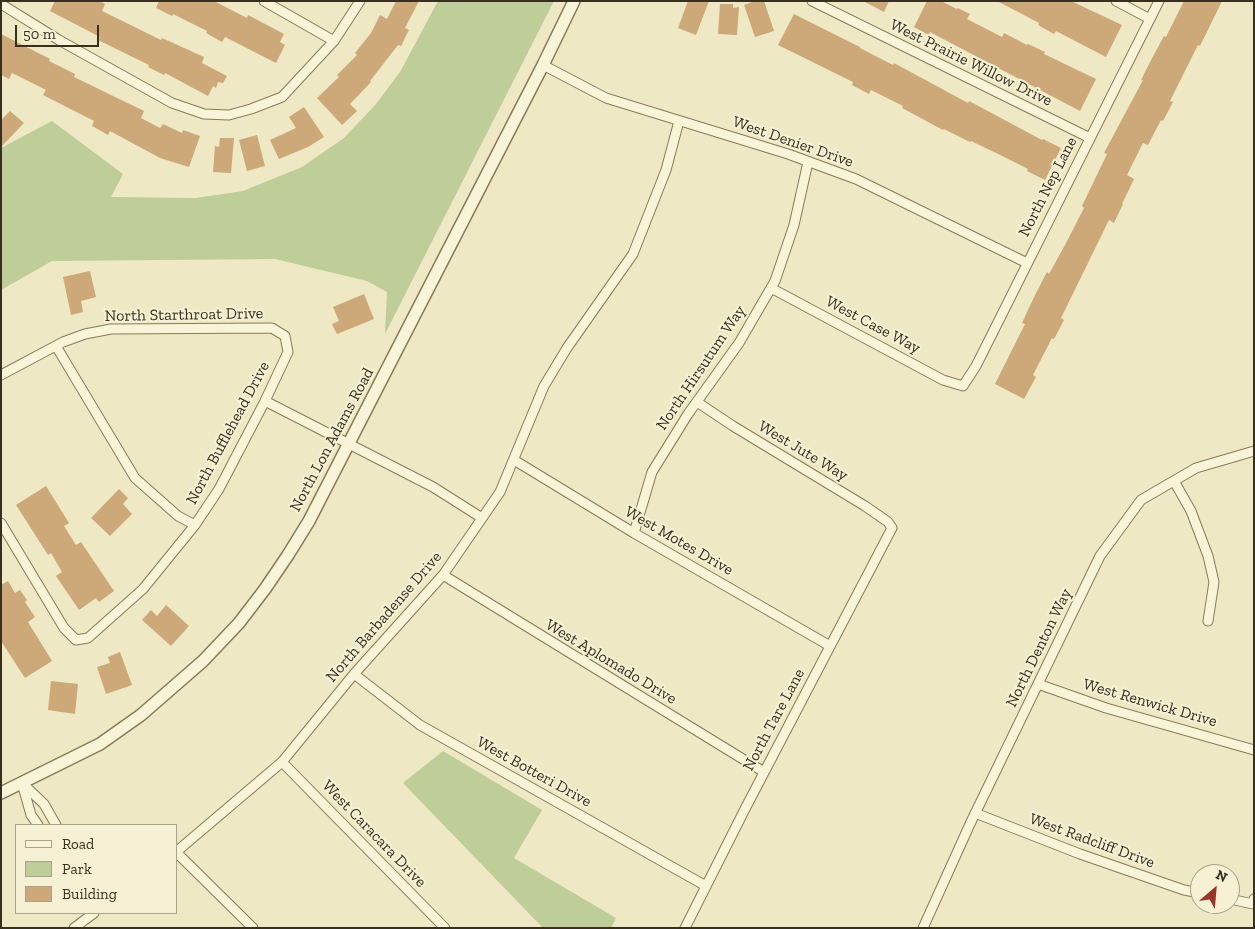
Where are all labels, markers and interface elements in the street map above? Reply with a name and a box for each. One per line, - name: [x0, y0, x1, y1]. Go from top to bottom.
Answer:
- scale bar: [18, 15, 101, 47]
- street label: West Prairie Willow Drive: [887, 15, 1055, 111]
- text: 50 m: [23, 25, 56, 43]
- street label: West Denier Drive: [730, 112, 856, 172]
- street label: North Nep Lane: [1015, 134, 1081, 240]
- street label: West Case Way: [822, 292, 924, 358]
- street label: North Hirsutum Way: [652, 302, 750, 434]
- street label: North Starthroat Drive: [105, 304, 263, 326]
- street label: North Bufflehead Drive: [182, 358, 274, 508]
- street label: North Lon Adams Road: [286, 365, 378, 515]
- street label: West Jute Way: [755, 417, 851, 485]
- street label: West Motes Drive: [621, 502, 737, 580]
- street label: North Barbadense Drive: [322, 548, 446, 686]
- street label: North Denton Way: [1002, 586, 1076, 710]
- street label: West Aplomado Drive: [542, 615, 680, 709]
- street label: North Tare Lane: [739, 666, 809, 774]
- street label: West Renwick Drive: [1081, 675, 1219, 731]
- street label: West Botteri Drive: [473, 733, 595, 811]
- street label: West Caracara Drive: [318, 776, 430, 892]
- street label: West Radcliff Drive: [1027, 809, 1157, 873]
- legend: [15, 824, 178, 914]
- text: Road: [62, 835, 94, 853]
- text: Park: [62, 860, 92, 878]
- north arrow: [1190, 864, 1240, 914]
- text: N: [1213, 866, 1230, 886]
- text: Building: [62, 885, 117, 903]

